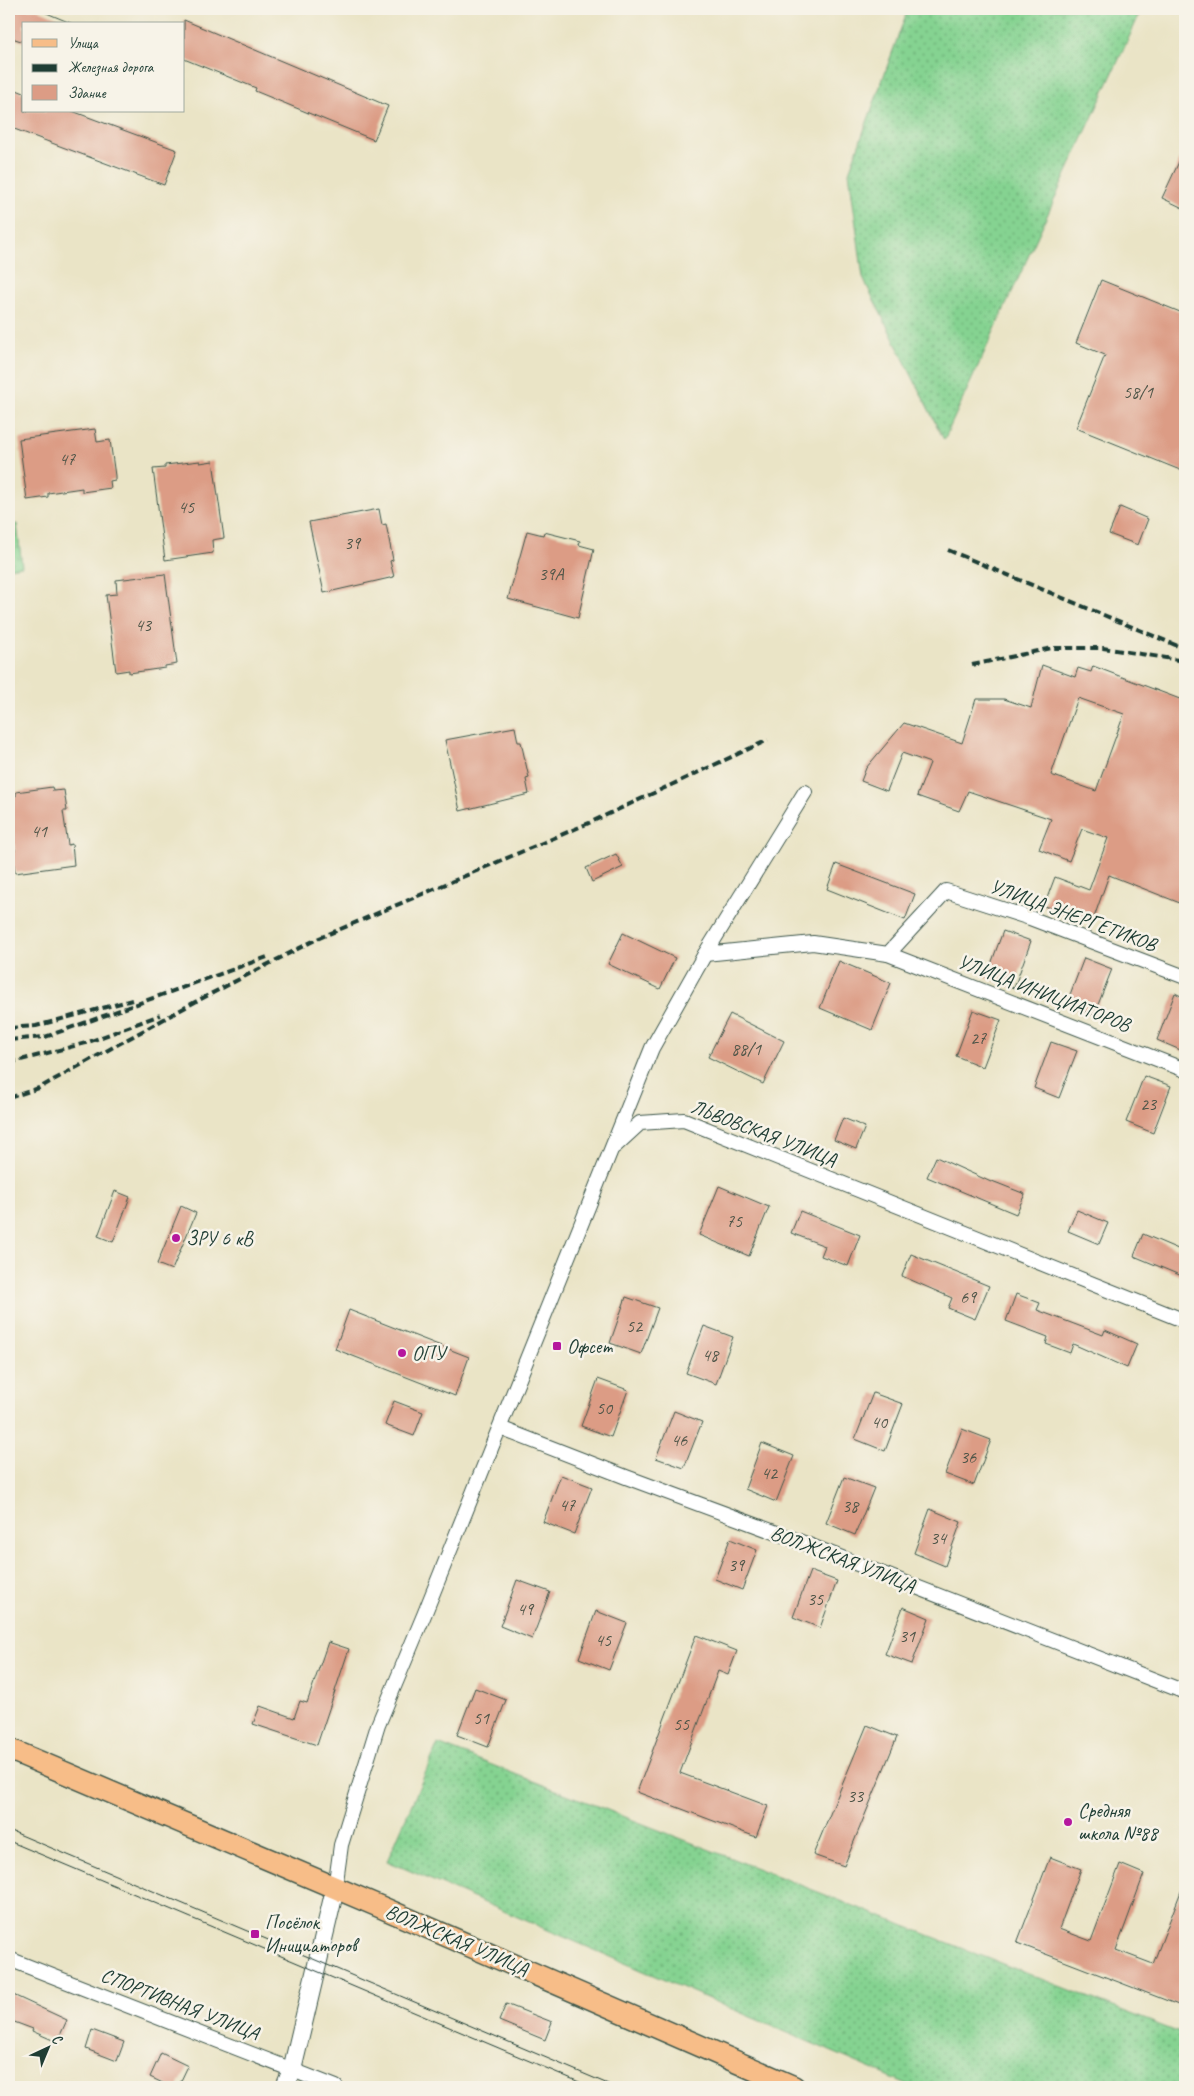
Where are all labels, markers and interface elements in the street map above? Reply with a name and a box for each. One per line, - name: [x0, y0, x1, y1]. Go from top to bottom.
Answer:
- legend: [22, 22, 185, 112]
- text: Улица: [68, 34, 99, 53]
- text: Железная дорога: [68, 58, 155, 77]
- text: Здание: [68, 84, 107, 103]
- house number: 58/1: [1123, 381, 1154, 403]
- house number: 47: [59, 448, 76, 470]
- house number: 45: [178, 496, 195, 518]
- house number: 39: [344, 532, 362, 554]
- house number: 39А: [538, 563, 565, 585]
- house number: 43: [135, 614, 153, 636]
- house number: 41: [31, 820, 48, 842]
- street label: УЛИЦА ЭНЕРГЕТИКОВ: [986, 873, 1161, 957]
- street label: УЛИЦА ИНИЦИАТОРОВ: [954, 949, 1135, 1038]
- house number: 27: [970, 1027, 987, 1049]
- house number: 88/1: [731, 1038, 762, 1060]
- house number: 23: [1140, 1093, 1158, 1115]
- street label: ЛЬВОВСКАЯ УЛИЦА: [688, 1094, 841, 1173]
- house number: 75: [726, 1210, 743, 1232]
- place label: ЗРУ 6 кВ: [186, 1226, 254, 1251]
- marker: ЗРУ 6 кВ: [170, 1232, 182, 1244]
- house number: 69: [960, 1286, 978, 1308]
- house number: 52: [626, 1315, 644, 1337]
- place label: Офсет: [567, 1334, 613, 1359]
- marker: Офсет: [551, 1340, 563, 1352]
- place label: ОПУ: [412, 1341, 448, 1366]
- house number: 48: [702, 1344, 720, 1366]
- marker: ОПУ: [396, 1347, 408, 1359]
- house number: 50: [596, 1397, 614, 1419]
- house number: 40: [871, 1411, 889, 1433]
- house number: 46: [671, 1429, 688, 1451]
- house number: 36: [960, 1446, 977, 1468]
- house number: 42: [761, 1462, 779, 1484]
- house number: 47: [559, 1494, 576, 1516]
- house number: 38: [842, 1495, 860, 1517]
- street label: ВОЛЖСКАЯ УЛИЦА: [767, 1520, 920, 1598]
- house number: 34: [930, 1527, 948, 1549]
- house number: 39: [728, 1554, 746, 1576]
- house number: 35: [807, 1588, 824, 1610]
- house number: 49: [517, 1598, 535, 1620]
- house number: 31: [899, 1625, 916, 1647]
- house number: 45: [595, 1629, 612, 1651]
- house number: 51: [473, 1707, 490, 1729]
- house number: 55: [673, 1713, 690, 1735]
- house number: 33: [847, 1785, 865, 1807]
- place label: Средняя школа №88: [1078, 1798, 1160, 1846]
- marker: Средняя школа №88: [1062, 1816, 1074, 1828]
- street label: ВОЛЖСКАЯ УЛИЦА: [382, 1899, 533, 1982]
- place label: Посёлок Инициаторов: [265, 1910, 360, 1958]
- marker: Посёлок Инициаторов: [249, 1928, 261, 1940]
- street label: СПОРТИВНАЯ УЛИЦА: [97, 1962, 263, 2046]
- north arrow: [22, 2024, 72, 2074]
- text: С: [48, 2031, 67, 2049]

